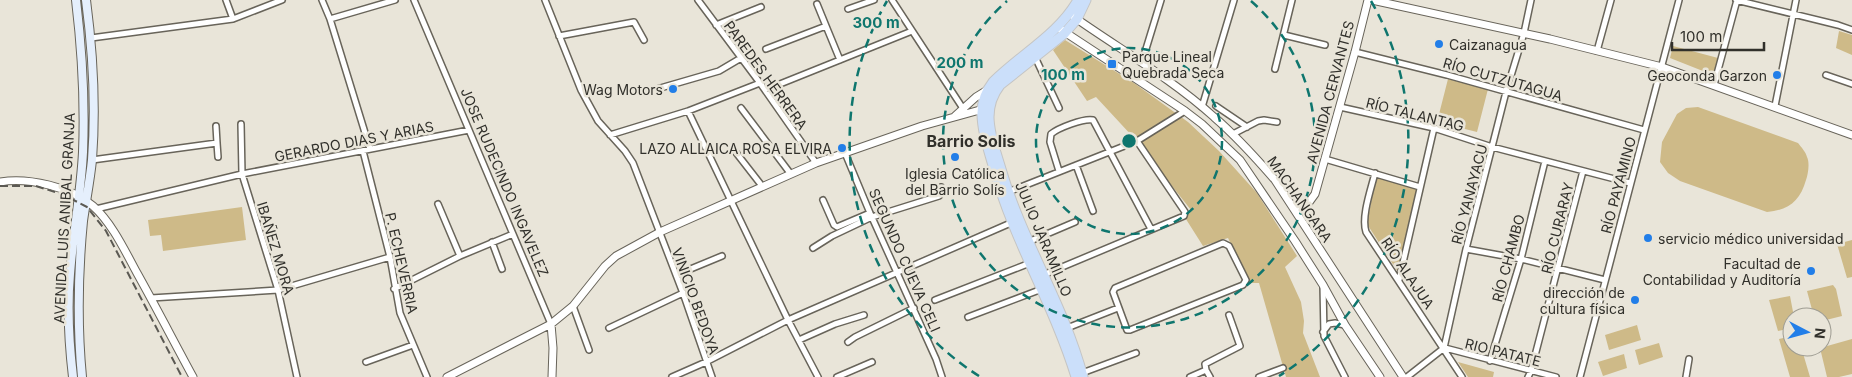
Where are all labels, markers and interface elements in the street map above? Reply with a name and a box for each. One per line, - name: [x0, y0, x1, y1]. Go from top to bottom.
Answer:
- text: 300 m: [852, 13, 900, 32]
- street label: PAREDES HERRERA: [721, 17, 811, 133]
- street label: AVENIDA CERVANTES: [1303, 19, 1357, 165]
- scale bar: [1672, 20, 1764, 52]
- text: 100 m: [1680, 27, 1722, 46]
- place label: Caizanagua: [1449, 36, 1527, 53]
- marker: Caizanagua: [1433, 38, 1445, 50]
- place label: Parque Lineal Quebrada Seca: [1122, 48, 1224, 81]
- text: 200 m: [937, 53, 983, 72]
- street label: RÍO CUTZUTAGUA: [1441, 54, 1565, 104]
- marker: Parque Lineal Quebrada Seca: [1106, 58, 1118, 70]
- text: 100 m: [1041, 65, 1085, 84]
- place label: Geoconda Garzon: [1647, 67, 1767, 84]
- marker: Geoconda Garzon: [1771, 69, 1783, 81]
- place label: Wag Motors: [583, 81, 663, 98]
- marker: Wag Motors: [667, 83, 679, 95]
- street label: JOSE RUDECINDO INGAVELEZ: [457, 85, 553, 279]
- street label: RÍO TALANTAG: [1364, 94, 1466, 134]
- street label: AVENIDA LUIS ANIBAL GRANJA: [50, 112, 78, 324]
- street label: GERARDO DIAS Y ARIAS: [273, 117, 435, 165]
- district label: Barrio Solis: [927, 131, 1016, 151]
- centre of rings: [1120, 132, 1138, 150]
- street label: RÍO PAYAMINO: [1597, 135, 1639, 235]
- place label: LAZO ALLAICA ROSA ELVIRA: [639, 140, 832, 157]
- marker: LAZO ALLAICA ROSA ELVIRA: [836, 142, 848, 154]
- street label: RÍO YANAYACU: [1447, 142, 1491, 246]
- marker: Iglesia Católica del Barrio Solís: [949, 151, 961, 163]
- street label: MACHANGARA: [1264, 153, 1336, 246]
- place label: Iglesia Católica del Barrio Solís: [905, 165, 1005, 198]
- street label: JULIO JARAMILLO: [1012, 179, 1076, 299]
- street label: RÍO CURARAY: [1537, 180, 1577, 276]
- street label: SEGUNDO CUEVA CELI: [866, 186, 944, 334]
- street label: IBAÑEZ MORA: [254, 199, 298, 297]
- street label: P. ECHEVERRIA: [382, 211, 422, 316]
- street label: RÍO CHAMBO: [1488, 212, 1528, 304]
- place label: servicio médico universidad: [1658, 230, 1844, 247]
- marker: servicio médico universidad: [1642, 232, 1654, 244]
- street label: RÍO ALAJUA: [1378, 234, 1438, 312]
- street label: VINICIO BEDOYA: [669, 245, 723, 357]
- place label: Facultad de Contabilidad y Auditoría: [1643, 255, 1801, 288]
- marker: Facultad de Contabilidad y Auditoría: [1805, 265, 1817, 277]
- place label: dirección de cultura física: [1540, 284, 1625, 317]
- marker: dirección de cultura física: [1629, 294, 1641, 306]
- north arrow: [1782, 307, 1832, 357]
- text: N: [1811, 327, 1829, 340]
- street label: RIO PATATE: [1463, 334, 1543, 370]

